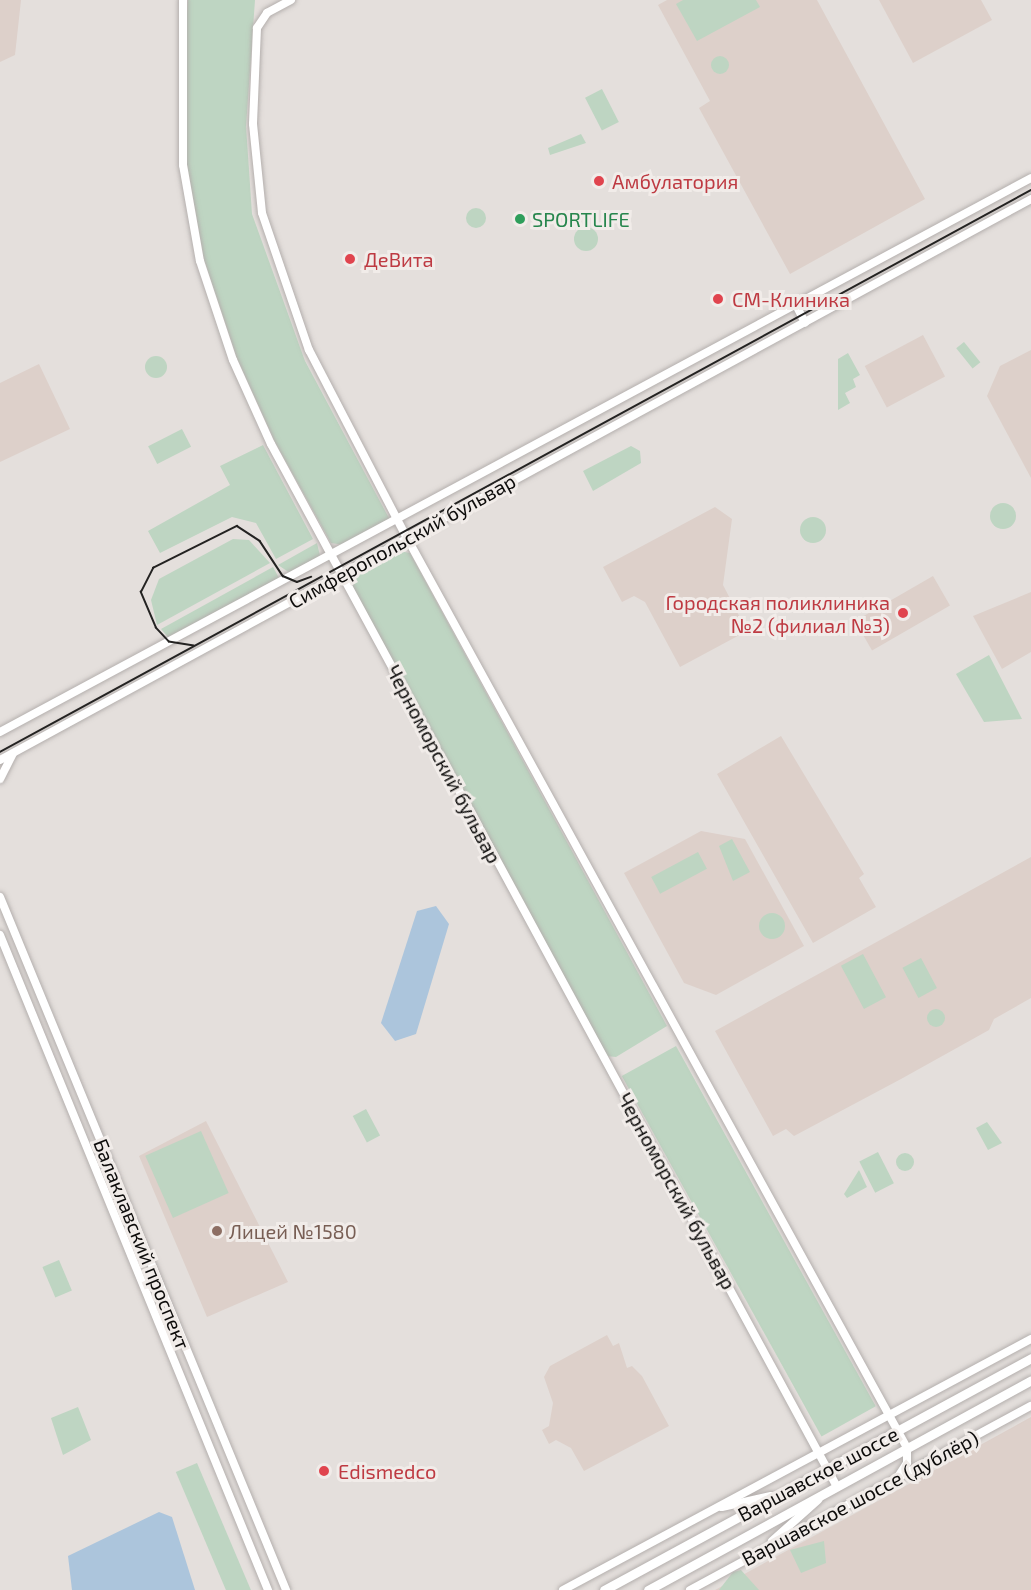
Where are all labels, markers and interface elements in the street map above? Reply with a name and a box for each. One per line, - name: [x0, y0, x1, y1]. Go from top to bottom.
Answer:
- place label: Амбулатория: [612, 169, 738, 193]
- marker: Амбулатория: [590, 172, 608, 190]
- place label: SPORTLIFE: [532, 207, 630, 231]
- marker: SPORTLIFE: [513, 212, 527, 226]
- place label: ДеВита: [364, 247, 434, 271]
- marker: ДеВита: [341, 250, 359, 268]
- place label: СМ-Клиника: [732, 287, 850, 311]
- marker: СМ-Клиника: [709, 290, 727, 308]
- street label: Симферопольский бульвар: [284, 468, 520, 614]
- place label: Городская поликлиника №2 (филиал №3): [665, 590, 890, 637]
- marker: Городская поликлиника №2 (филиал №3): [894, 604, 912, 622]
- street label: Черноморский бульвар: [381, 661, 507, 867]
- street label: Черноморский бульвар: [613, 1088, 741, 1294]
- street label: Балаклавский проспект: [89, 1135, 195, 1353]
- place label: Лицей №1580: [229, 1219, 357, 1243]
- marker: Лицей №1580: [210, 1224, 224, 1238]
- street label: Варшавское шоссе: [734, 1422, 902, 1526]
- street label: Варшавское шоссе (дублёр): [738, 1425, 982, 1571]
- place label: Edismedco: [338, 1459, 436, 1483]
- marker: Edismedco: [315, 1462, 333, 1480]

